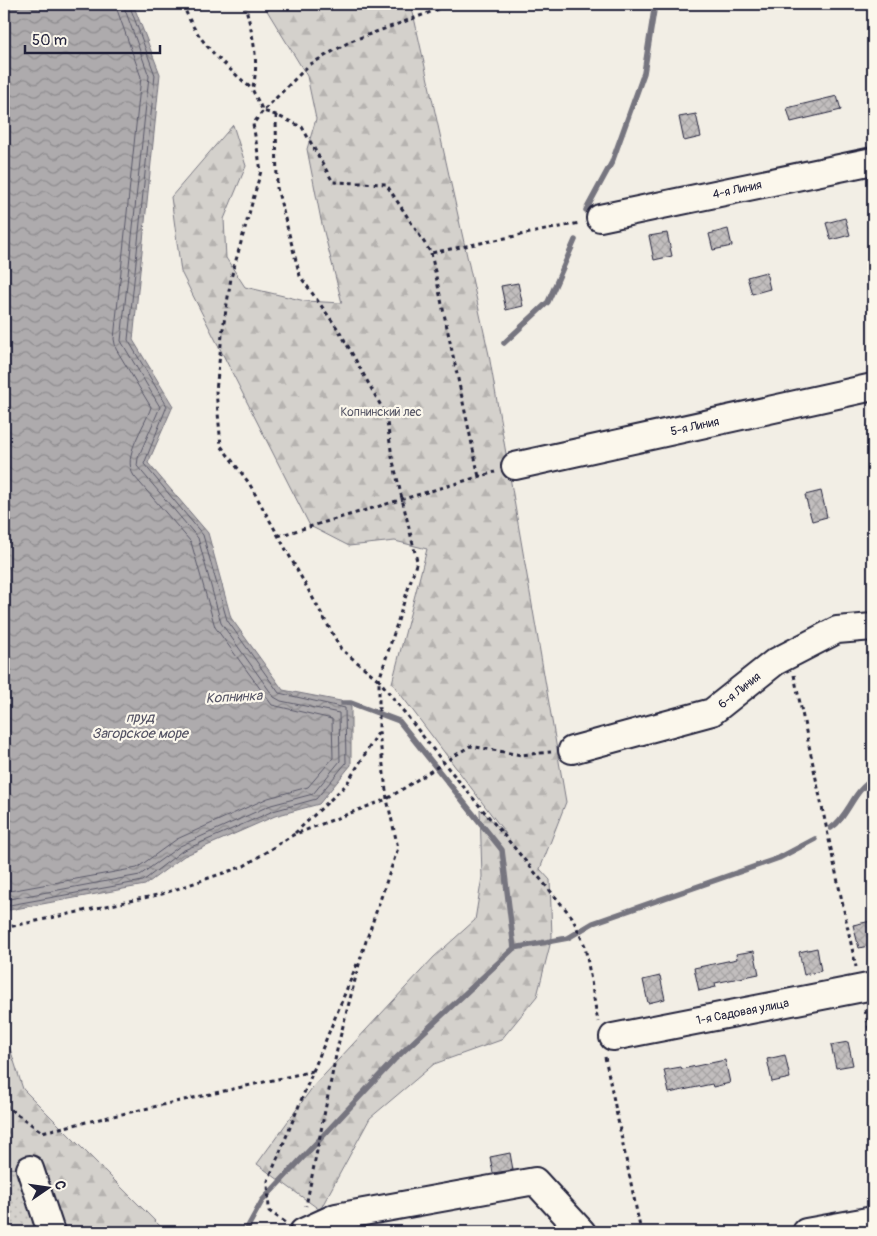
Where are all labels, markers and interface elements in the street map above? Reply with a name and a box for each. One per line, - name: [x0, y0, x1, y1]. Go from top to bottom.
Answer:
- scale bar: [25, 22, 160, 54]
- text: 50 m: [32, 31, 67, 50]
- street label: 4-я Линия: [711, 177, 763, 202]
- park label: Копнинский лес: [340, 405, 422, 420]
- street label: 5-я Линия: [669, 414, 721, 439]
- street label: 6-я Линия: [715, 669, 764, 712]
- water label: Копнинка: [205, 687, 264, 707]
- water label: пруд Загорское море: [92, 709, 190, 742]
- street label: 1-я Садовая улица: [695, 995, 791, 1028]
- north arrow: [22, 1164, 72, 1214]
- text: С: [51, 1179, 70, 1192]

